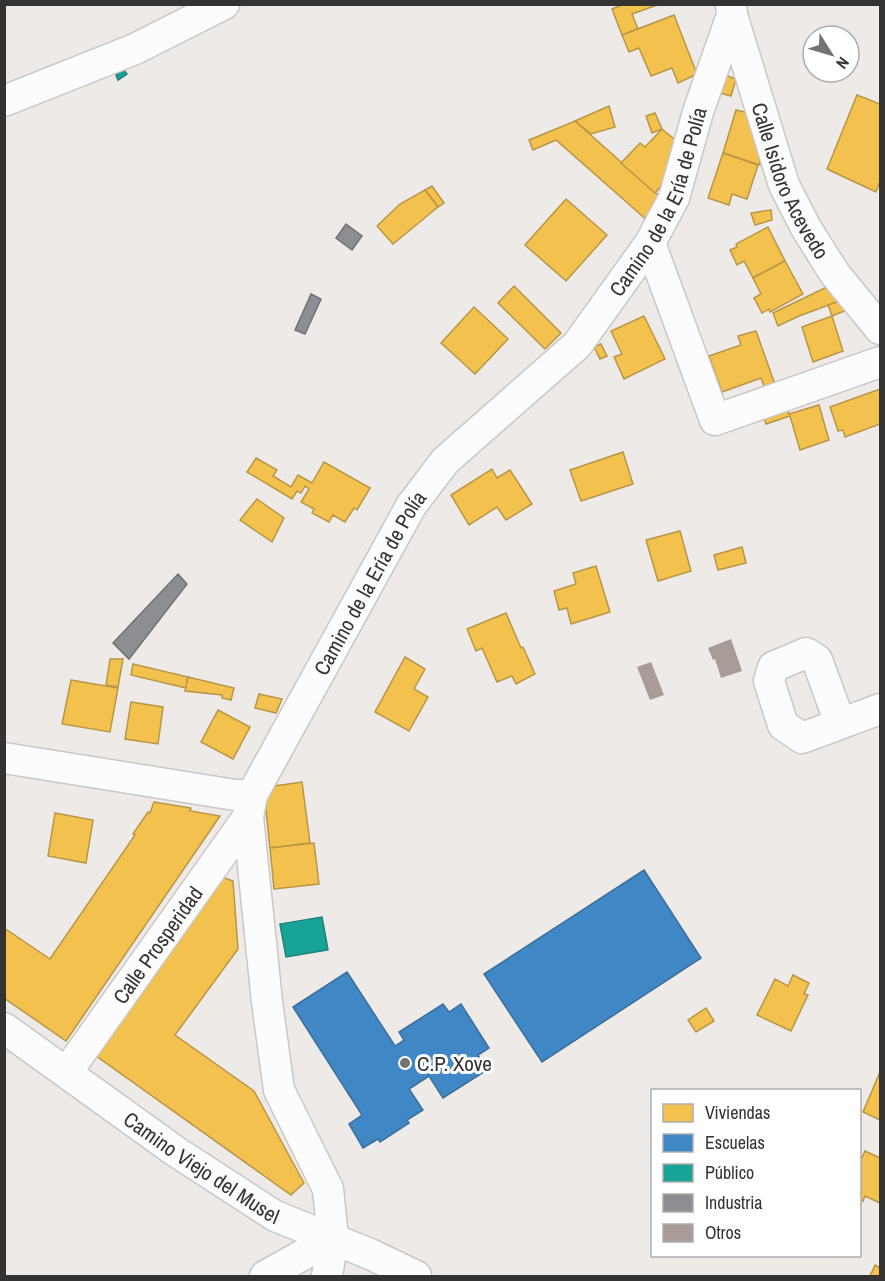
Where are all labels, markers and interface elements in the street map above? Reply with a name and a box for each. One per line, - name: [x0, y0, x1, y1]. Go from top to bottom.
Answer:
- north arrow: [801, 24, 861, 84]
- text: N: [831, 53, 855, 73]
- street label: Calle Isidoro Acevedo: [745, 99, 836, 264]
- street label: Camino de la Ería de Polía: [602, 103, 713, 302]
- street label: Camino de la Ería de Polía: [306, 484, 433, 680]
- street label: Calle Prosperidad: [106, 880, 209, 1009]
- place label: C.P. Xove: [417, 1049, 492, 1078]
- marker: C.P. Xove: [398, 1056, 412, 1070]
- legend: [651, 1089, 861, 1257]
- text: Viviendas: [705, 1100, 770, 1125]
- street label: Camino Viejo del Musel: [118, 1104, 284, 1231]
- text: Escuelas: [705, 1130, 765, 1155]
- text: Público: [705, 1160, 754, 1185]
- text: Industria: [705, 1190, 762, 1215]
- text: Otros: [705, 1220, 741, 1245]

